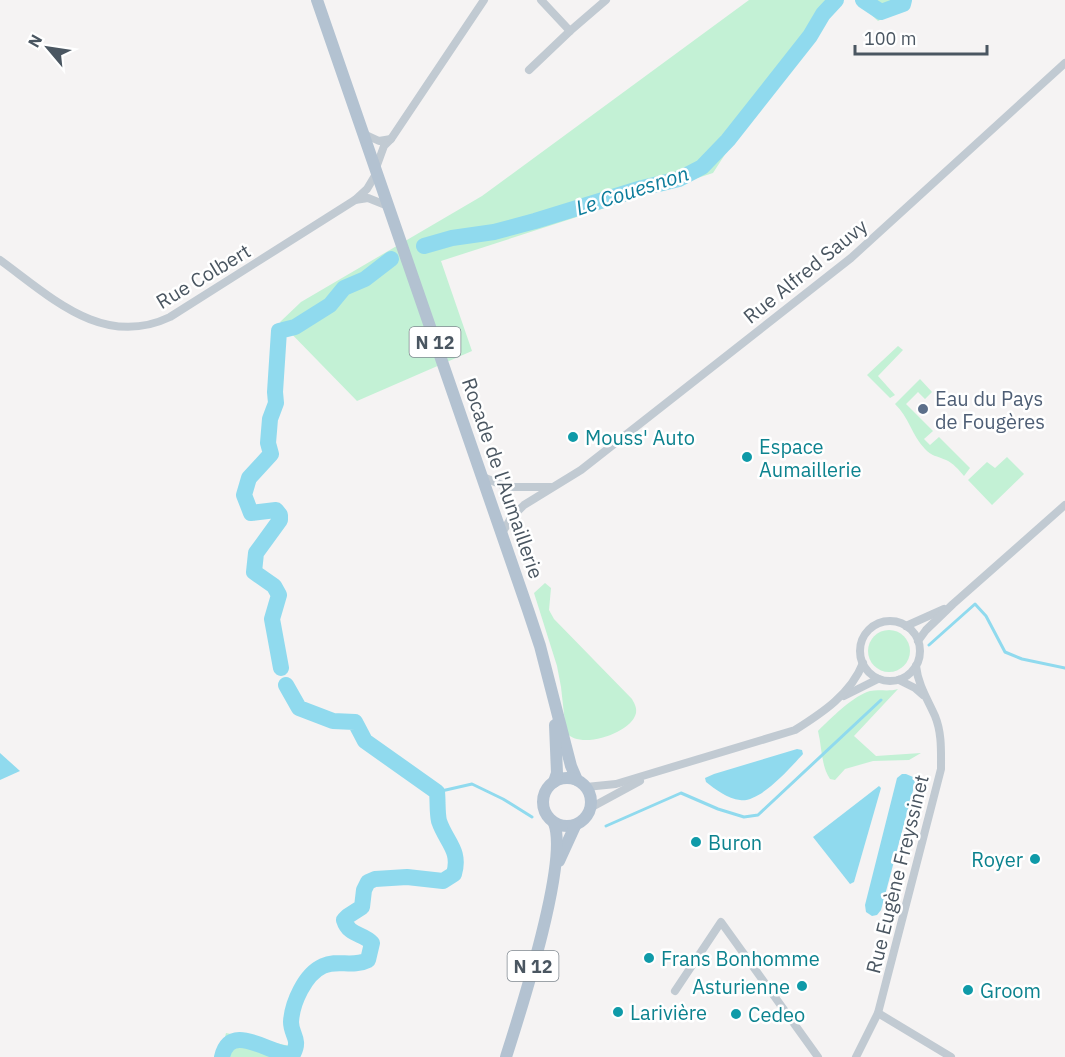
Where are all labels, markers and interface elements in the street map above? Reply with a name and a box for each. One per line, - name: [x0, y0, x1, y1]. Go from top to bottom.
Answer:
- north arrow: [18, 18, 78, 78]
- scale bar: [855, 18, 987, 56]
- text: 100 m: [864, 27, 916, 50]
- text: N: [23, 31, 46, 51]
- water label: Le Couesnon: [572, 159, 692, 221]
- street label: Rue Alfred Sauvy: [737, 212, 873, 330]
- street label: Rue Colbert: [151, 237, 255, 315]
- road number: N 12: [410, 327, 460, 357]
- street label: Rocade de l'Aumaillerie: [456, 374, 550, 582]
- place label: Eau du Pays de Fougères: [935, 385, 1045, 435]
- marker: Eau du Pays de Fougères: [916, 402, 930, 416]
- place label: Mouss' Auto: [585, 424, 695, 451]
- marker: Mouss' Auto: [566, 430, 580, 444]
- place label: Espace Aumaillerie: [759, 433, 861, 483]
- marker: Espace Aumaillerie: [740, 450, 754, 464]
- street label: Rue Eugène Freyssinet: [859, 772, 935, 976]
- place label: Buron: [708, 829, 762, 856]
- marker: Buron: [689, 835, 703, 849]
- place label: Royer: [971, 846, 1023, 873]
- marker: Royer: [1028, 852, 1042, 866]
- place label: Frans Bonhomme: [661, 945, 820, 972]
- road number: N 12: [508, 951, 558, 981]
- marker: Frans Bonhomme: [642, 951, 656, 965]
- place label: Asturienne: [692, 973, 790, 1000]
- place label: Groom: [980, 977, 1041, 1004]
- marker: Asturienne: [795, 979, 809, 993]
- marker: Groom: [961, 983, 975, 997]
- place label: Larivière: [630, 999, 707, 1026]
- place label: Cedeo: [748, 1001, 805, 1028]
- marker: Larivière: [611, 1005, 625, 1019]
- marker: Cedeo: [729, 1007, 743, 1021]

